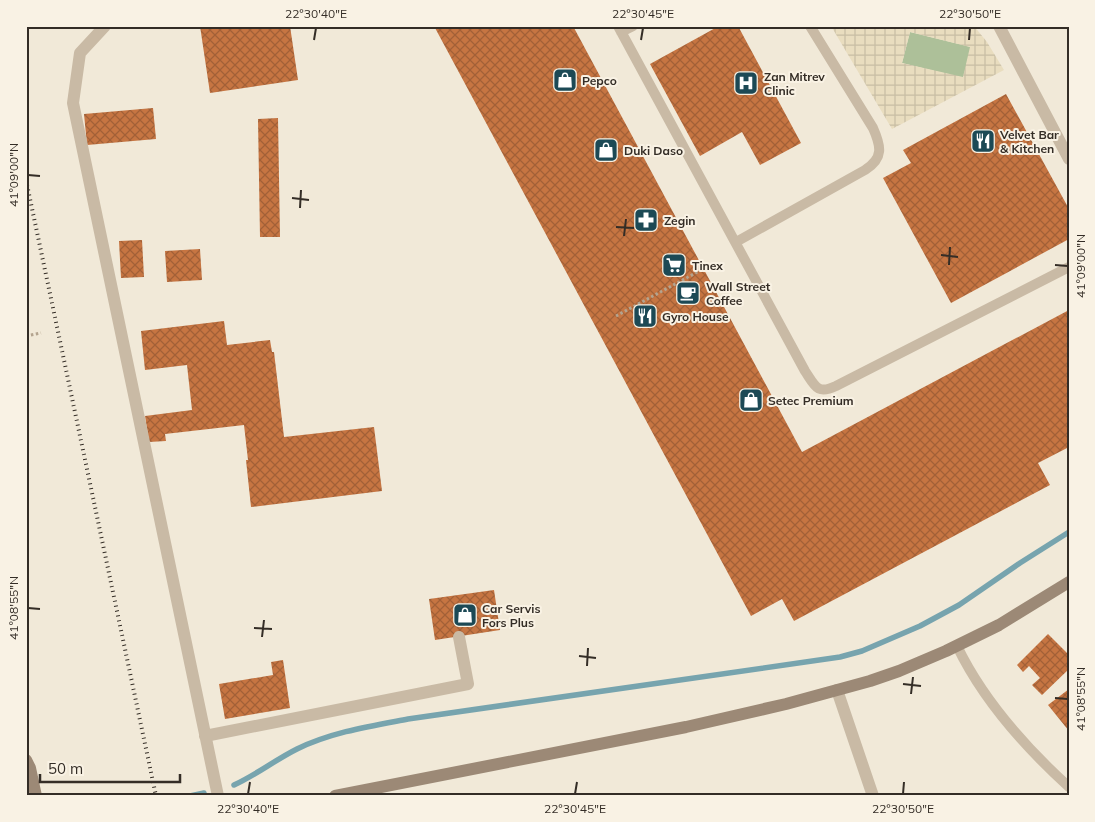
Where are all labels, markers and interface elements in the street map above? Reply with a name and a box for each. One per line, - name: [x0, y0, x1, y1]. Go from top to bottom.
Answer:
- text: 22°30'40"E: [285, 6, 347, 21]
- text: 22°30'45"E: [612, 6, 674, 21]
- text: 22°30'50"E: [939, 6, 1001, 21]
- shop icon: Pepco: [552, 67, 578, 93]
- place label: Zan Mitrev Clinic: [764, 69, 825, 98]
- hospital icon: Zan Mitrev Clinic: [733, 70, 759, 96]
- place label: Pepco: [582, 73, 617, 88]
- place label: Velvet Bar & Kitchen: [999, 127, 1059, 156]
- restaurant icon: Velvet Bar & Kitchen: [970, 128, 996, 154]
- shop icon: Duki Daso: [593, 137, 619, 163]
- text: 41°09'00"N: [6, 143, 21, 207]
- place label: Duki Daso: [624, 143, 683, 158]
- pharmacy icon: Zegin: [633, 207, 659, 233]
- place label: Zegin: [664, 213, 696, 228]
- text: 41°09'00"N: [1073, 234, 1088, 298]
- supermarket icon: Tinex: [661, 252, 687, 278]
- place label: Tinex: [692, 258, 723, 273]
- place label: Wall Street Coffee: [706, 279, 771, 308]
- cafe icon: Wall Street Coffee: [675, 280, 701, 306]
- restaurant icon: Gyro House: [632, 303, 658, 329]
- place label: Gyro House: [662, 309, 729, 324]
- shop icon: Setec Premium: [738, 387, 764, 413]
- place label: Setec Premium: [768, 393, 854, 408]
- text: 41°08'55"N: [6, 576, 21, 640]
- place label: Car Servis Fors Plus: [482, 601, 541, 630]
- shop icon: Car Servis Fors Plus: [452, 602, 478, 628]
- text: 41°08'55"N: [1073, 667, 1088, 731]
- scale bar: [40, 752, 180, 784]
- text: 50 m: [48, 759, 83, 778]
- text: 22°30'40"E: [217, 801, 279, 816]
- text: 22°30'45"E: [544, 801, 606, 816]
- text: 22°30'50"E: [872, 801, 934, 816]

